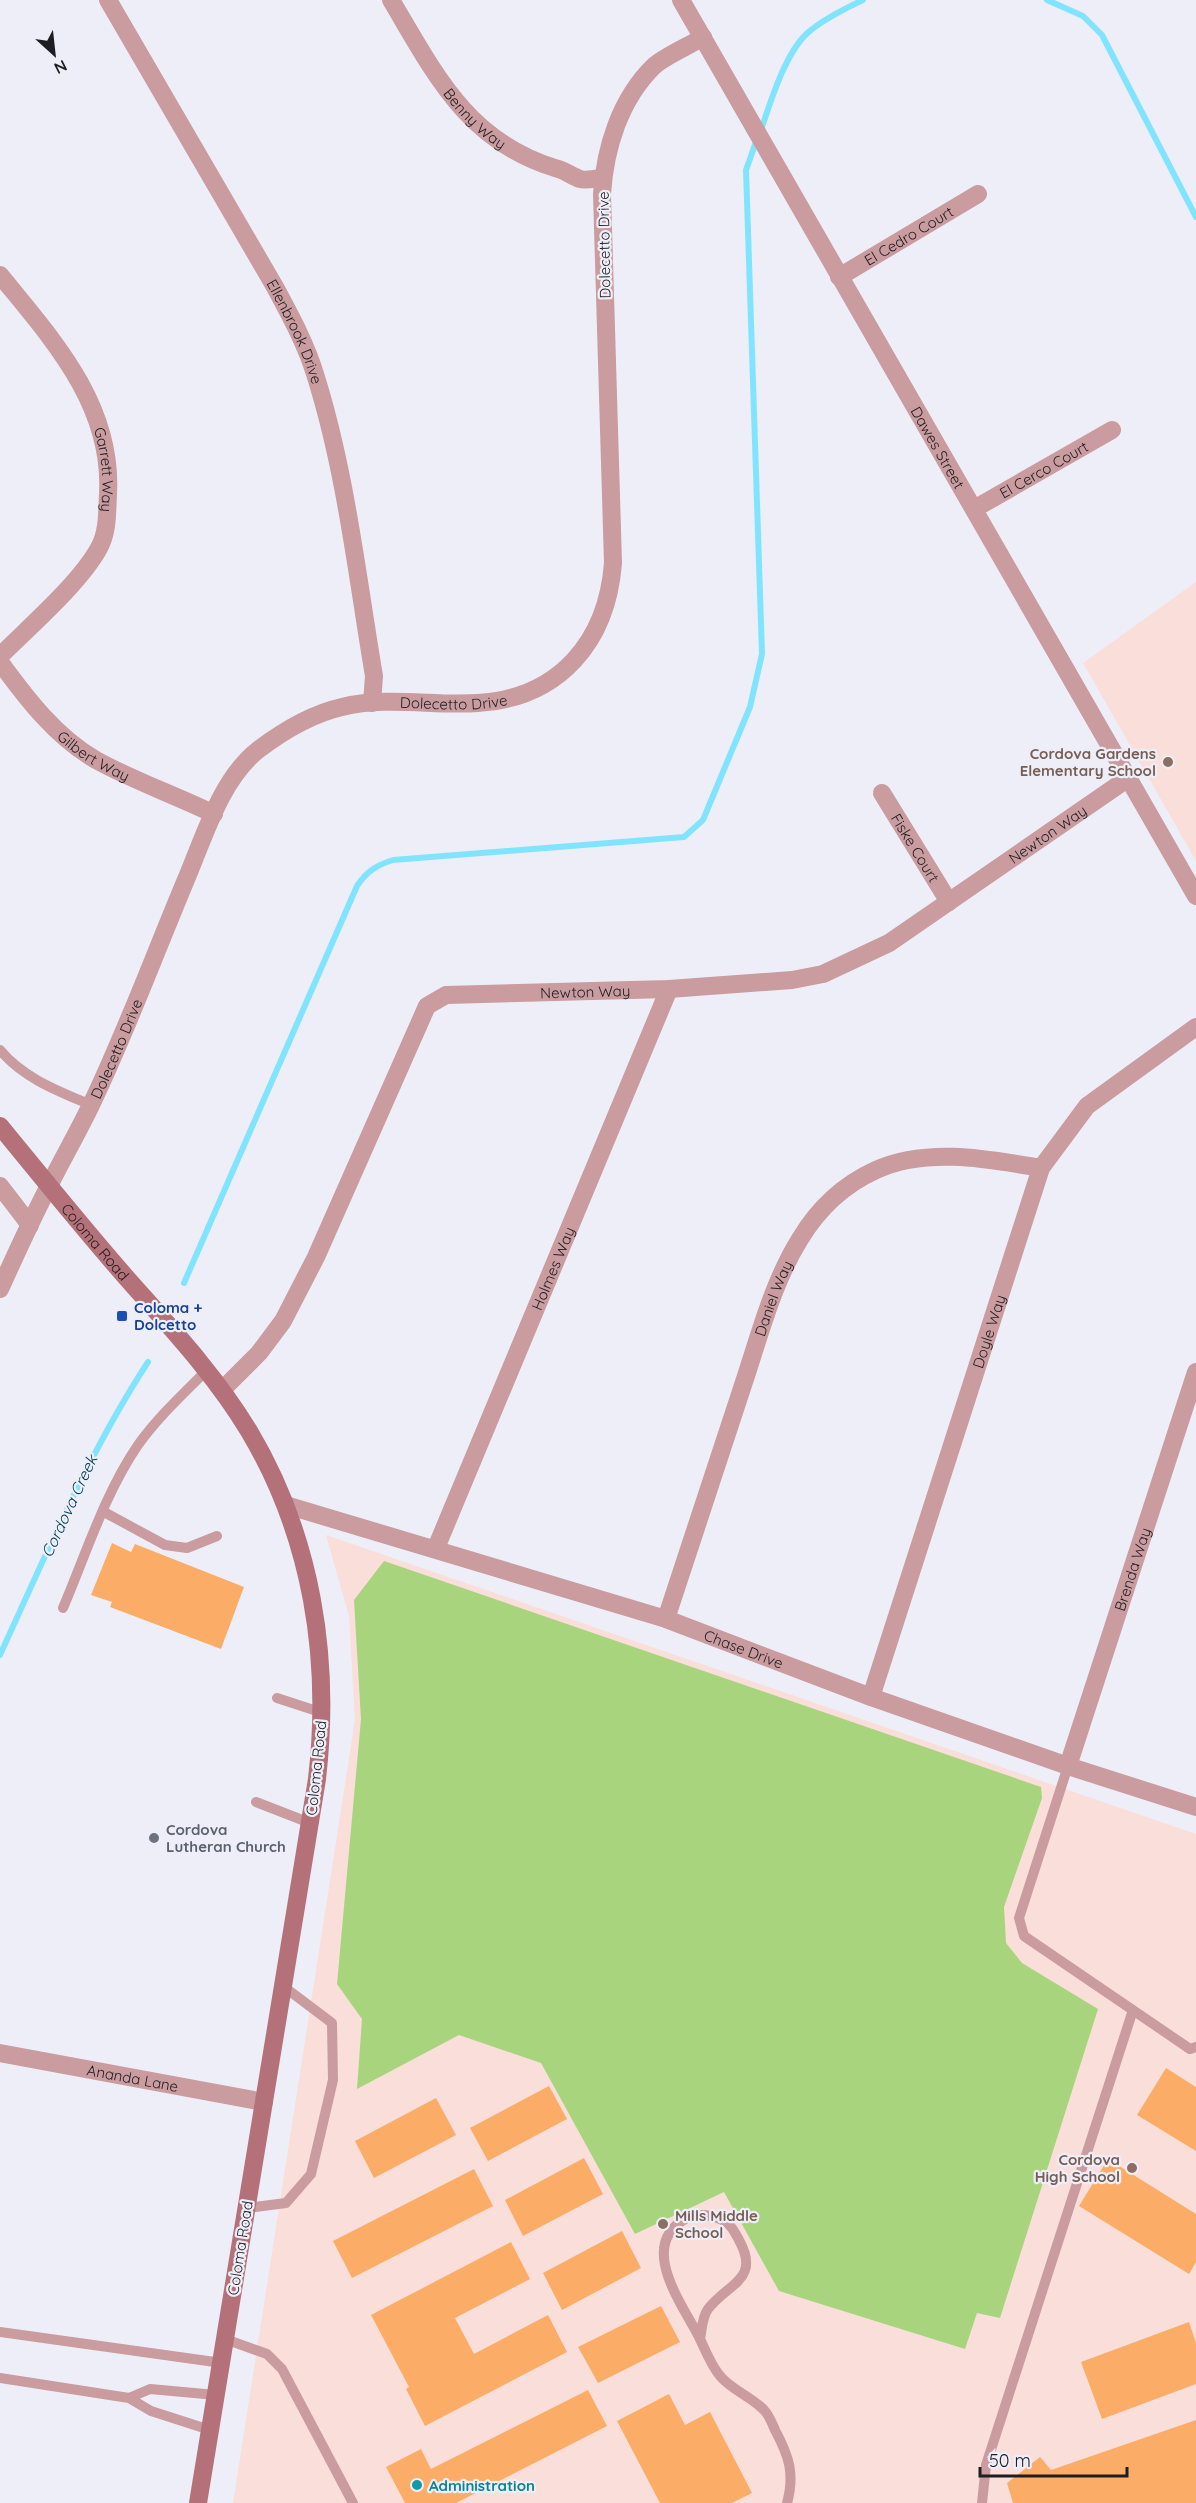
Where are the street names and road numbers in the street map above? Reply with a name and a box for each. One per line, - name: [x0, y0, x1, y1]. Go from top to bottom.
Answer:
- street label: Benny Way: [440, 84, 510, 153]
- street label: Dolecetto Drive: [594, 191, 614, 299]
- street label: El Cedro Court: [861, 202, 957, 269]
- street label: Ellenbrook Drive: [263, 276, 327, 386]
- street label: Dawes Street: [907, 403, 969, 492]
- street label: Garrett Way: [90, 425, 118, 512]
- street label: El Cerco Court: [996, 436, 1091, 502]
- street label: Dolecetto Drive: [400, 690, 509, 713]
- street label: Gilbert Way: [54, 726, 133, 785]
- street label: Newton Way: [1005, 800, 1090, 867]
- street label: Fiske Court: [887, 810, 944, 885]
- street label: Newton Way: [540, 981, 631, 1002]
- street label: Dolecetto Drive: [86, 996, 146, 1102]
- street label: Coloma Road: [58, 1199, 134, 1284]
- street label: Holmes Way: [527, 1224, 578, 1313]
- street label: Daniel Way: [750, 1257, 796, 1339]
- street label: Doyle Way: [968, 1292, 1009, 1371]
- street label: Brenda Way: [1110, 1525, 1154, 1613]
- street label: Chase Drive: [702, 1625, 786, 1672]
- street label: Coloma Road: [302, 1720, 330, 1816]
- street label: Ananda Lane: [85, 2060, 180, 2095]
- street label: Coloma Road: [223, 2199, 257, 2297]

